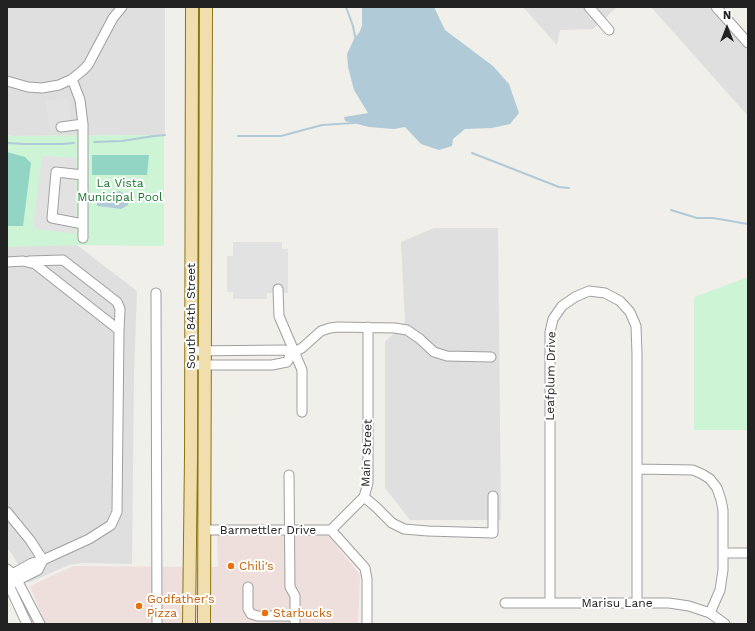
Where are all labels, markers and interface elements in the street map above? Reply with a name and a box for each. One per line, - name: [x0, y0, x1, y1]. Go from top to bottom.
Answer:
- north arrow: [707, 8, 747, 48]
- text: N: [723, 9, 731, 22]
- park label: La Vista Municipal Pool: [77, 176, 163, 204]
- street label: South 84th Street: [184, 263, 198, 369]
- street label: Leafplum Drive: [543, 331, 559, 421]
- street label: Main Street: [359, 419, 375, 487]
- street label: Barmettler Drive: [220, 523, 316, 537]
- place label: Chili's: [239, 559, 274, 573]
- marker: Chili's: [226, 561, 236, 571]
- place label: Godfather's Pizza: [147, 592, 215, 620]
- street label: Marisu Lane: [581, 596, 653, 610]
- marker: Godfather's Pizza: [134, 601, 144, 611]
- place label: Starbucks: [273, 606, 332, 620]
- marker: Starbucks: [260, 608, 270, 618]

